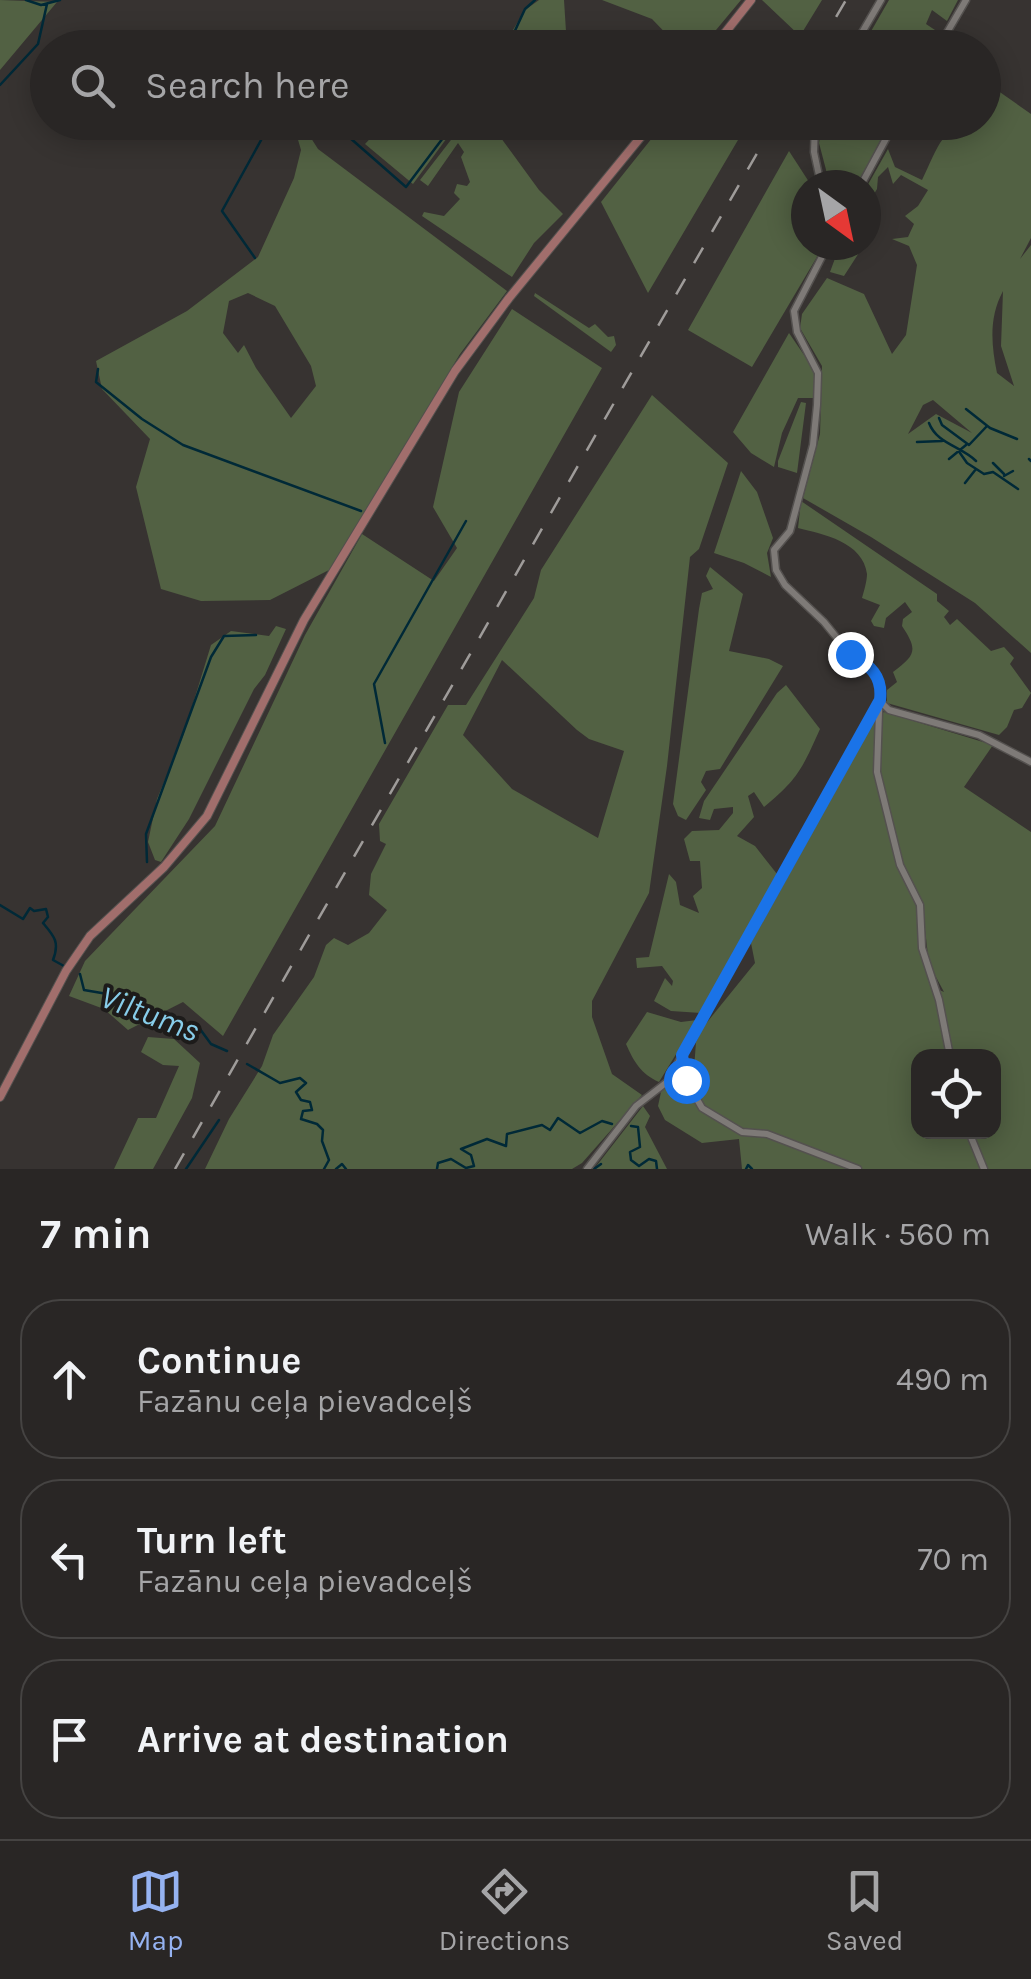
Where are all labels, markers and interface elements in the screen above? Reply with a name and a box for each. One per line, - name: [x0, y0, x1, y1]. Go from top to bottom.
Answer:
- search box: [30, 30, 1001, 140]
- icon: search: [65, 58, 120, 113]
- text: Search here: [145, 63, 349, 108]
- north arrow: [791, 170, 881, 260]
- route end: [828, 632, 874, 678]
- water label: Viltums: [95, 978, 205, 1050]
- map controls: [911, 1049, 1001, 1139]
- button: locate: [911, 1049, 1001, 1139]
- route start: [664, 1058, 710, 1104]
- text: 7 min: [40, 1209, 151, 1259]
- text: Walk · 560 m: [805, 1216, 991, 1253]
- text: Continue: [137, 1338, 301, 1383]
- icon: ahead: [42, 1352, 97, 1407]
- text: 490 m: [896, 1361, 989, 1398]
- text: Fazānu ceļa pievadceļš: [137, 1383, 473, 1420]
- text: Turn left: [137, 1518, 287, 1563]
- icon: left: [42, 1532, 97, 1587]
- text: 70 m: [917, 1541, 989, 1578]
- text: Fazānu ceļa pievadceļš: [137, 1563, 473, 1600]
- icon: arrive: [42, 1712, 97, 1767]
- text: Arrive at destination: [137, 1717, 509, 1762]
- tab: Map: [128, 1864, 183, 1957]
- tab: Directions: [439, 1864, 570, 1957]
- tab: Saved: [826, 1864, 903, 1957]

